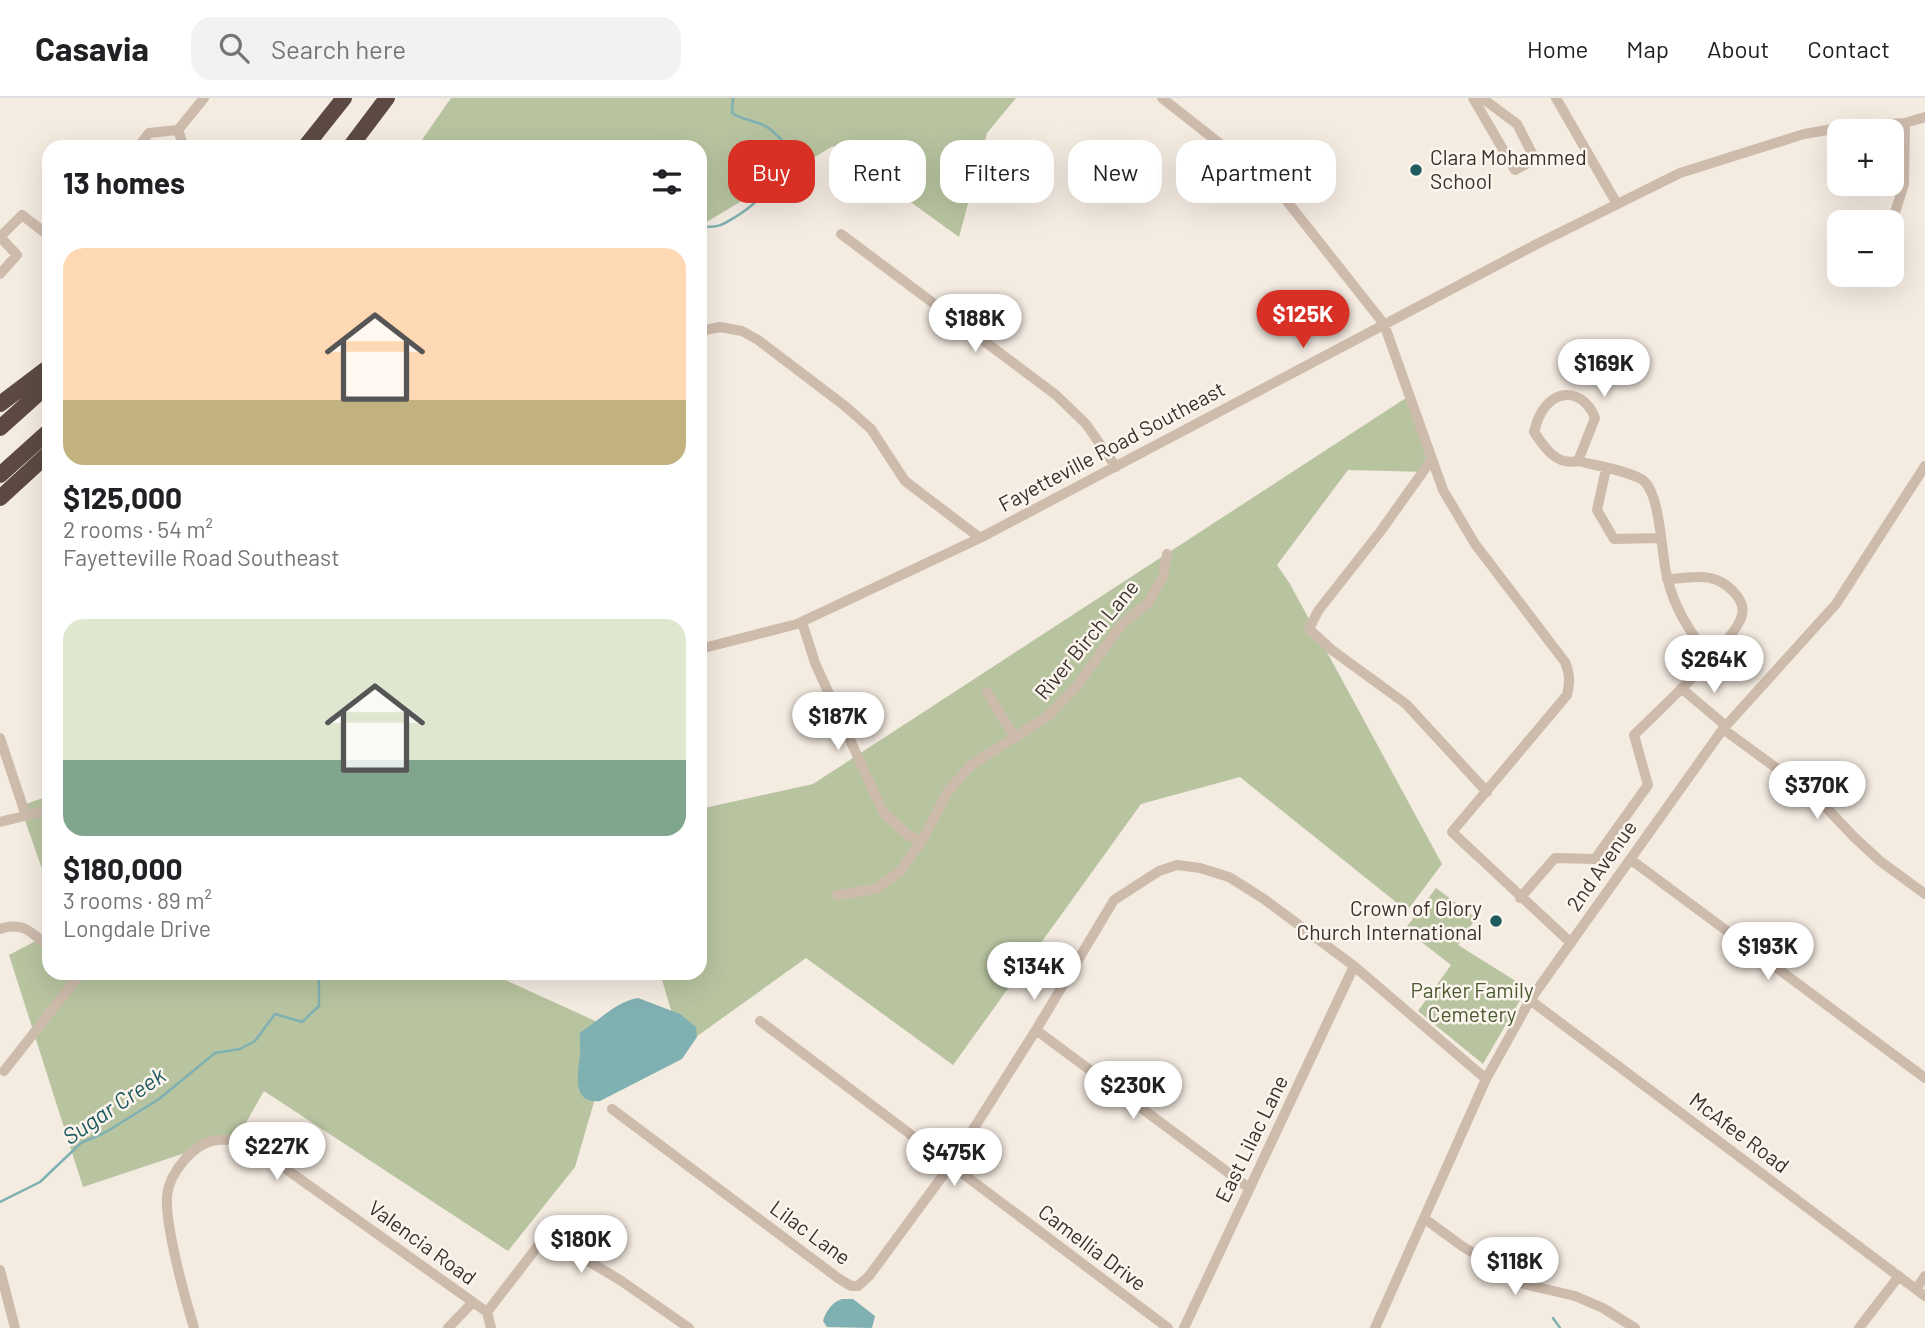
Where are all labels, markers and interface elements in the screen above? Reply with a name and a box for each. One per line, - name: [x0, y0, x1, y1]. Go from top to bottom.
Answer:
- search box: [191, 17, 681, 80]
- text: Casavia: [35, 28, 149, 68]
- icon: search: [215, 29, 253, 67]
- text: Search here: [271, 33, 406, 64]
- text: Home: [1527, 34, 1588, 63]
- text: Map: [1626, 34, 1669, 63]
- text: About: [1707, 34, 1769, 63]
- text: Contact: [1807, 34, 1890, 63]
- map controls: [1827, 119, 1904, 287]
- button: +: [1827, 119, 1904, 196]
- chip: Buy: [728, 140, 815, 203]
- chip: Rent: [829, 140, 926, 203]
- chip: Filters: [940, 140, 1054, 203]
- chip: New: [1068, 140, 1162, 203]
- chip: Apartment: [1176, 140, 1336, 203]
- place label: Clara Mohammed School: [1430, 144, 1587, 193]
- marker: Clara Mohammed School: [1408, 162, 1424, 178]
- icon: filters: [648, 163, 686, 201]
- text: 13 homes: [63, 164, 185, 200]
- button: −: [1827, 210, 1904, 287]
- pin: $125K: [1254, 290, 1352, 350]
- icon: home: [312, 294, 438, 420]
- pin: $188K: [926, 294, 1024, 354]
- text: $125K: [1273, 299, 1333, 327]
- text: $188K: [945, 303, 1005, 331]
- pin: $169K: [1555, 340, 1653, 399]
- text: $169K: [1574, 348, 1634, 376]
- street label: Fayetteville Road Southeast: [994, 375, 1229, 516]
- text: $125,000: [63, 479, 182, 515]
- text: 2 rooms · 54 m²: [63, 515, 213, 543]
- text: Fayetteville Road Southeast: [63, 543, 340, 571]
- street label: River Birch Lane: [1029, 574, 1143, 704]
- pin: $264K: [1665, 636, 1763, 695]
- text: $264K: [1681, 644, 1747, 672]
- icon: home: [312, 665, 438, 791]
- pin: $187K: [789, 692, 887, 752]
- text: $187K: [808, 701, 868, 729]
- pin: $370K: [1768, 762, 1866, 821]
- text: $370K: [1785, 770, 1849, 798]
- street label: 2nd Avenue: [1560, 815, 1641, 915]
- text: $180,000: [63, 850, 183, 886]
- text: 3 rooms · 89 m²: [63, 886, 212, 914]
- place label: Crown of Glory Church International: [1296, 895, 1482, 944]
- marker: Crown of Glory Church International: [1488, 913, 1504, 929]
- text: Longdale Drive: [63, 914, 211, 942]
- pin: $193K: [1719, 922, 1817, 982]
- text: $193K: [1738, 931, 1798, 959]
- pin: $134K: [985, 942, 1083, 1002]
- text: $134K: [1003, 951, 1065, 979]
- park label: Parker Family Cemetery: [1410, 977, 1534, 1026]
- water label: Sugar Creek: [57, 1061, 170, 1150]
- pin: $230K: [1084, 1062, 1182, 1121]
- text: $230K: [1100, 1070, 1166, 1098]
- street label: East Lilac Lane: [1209, 1071, 1292, 1206]
- street label: McAfee Road: [1685, 1086, 1795, 1177]
- pin: $227K: [228, 1122, 326, 1182]
- pin: $475K: [905, 1128, 1003, 1188]
- text: $227K: [245, 1131, 309, 1159]
- text: $475K: [922, 1137, 986, 1165]
- street label: Valencia Road: [364, 1194, 482, 1289]
- street label: Lilac Lane: [766, 1194, 856, 1269]
- street label: Camellia Drive: [1034, 1198, 1152, 1295]
- pin: $180K: [532, 1216, 630, 1275]
- text: $180K: [550, 1224, 612, 1252]
- pin: $118K: [1466, 1238, 1564, 1297]
- text: $118K: [1487, 1246, 1543, 1274]

